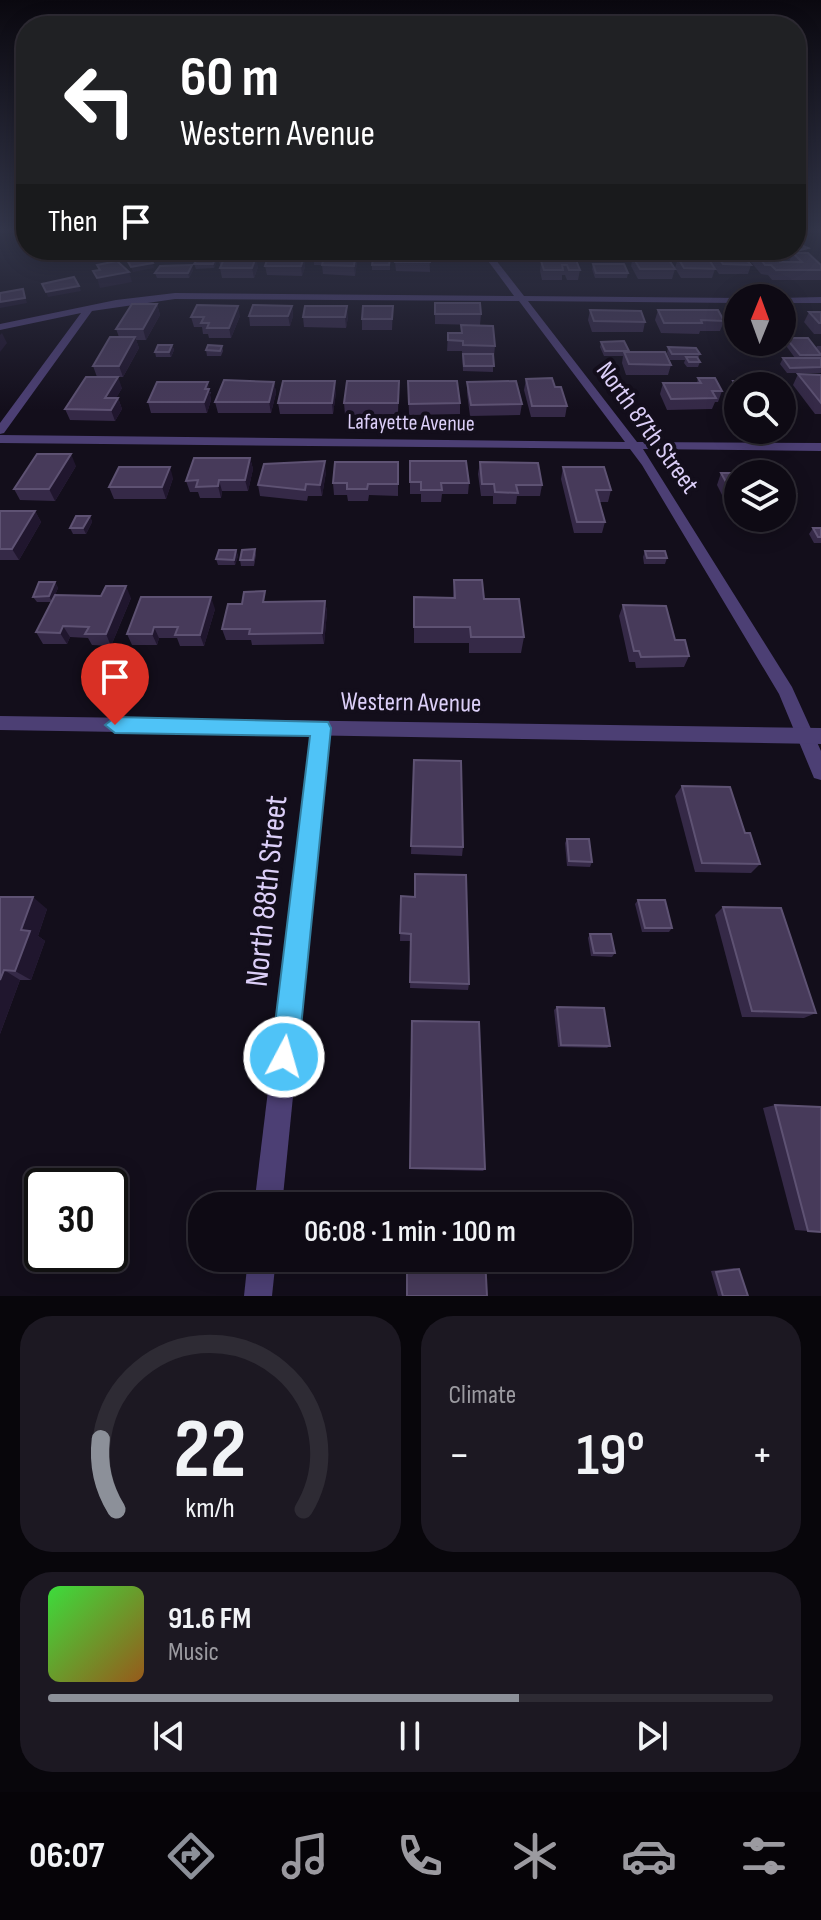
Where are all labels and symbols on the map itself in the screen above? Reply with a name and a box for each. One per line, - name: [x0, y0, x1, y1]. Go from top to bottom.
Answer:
- north arrow: [724, 284, 796, 356]
- street label: North 87th Street: [589, 356, 705, 500]
- street label: Lafayette Avenue: [347, 408, 475, 438]
- pin: [81, 643, 149, 725]
- street label: Western Avenue: [340, 686, 482, 720]
- street label: North 88th Street: [238, 794, 296, 988]
- position arrow: [242, 1015, 326, 1099]
- speed limit sign: 30: [24, 1168, 128, 1272]

